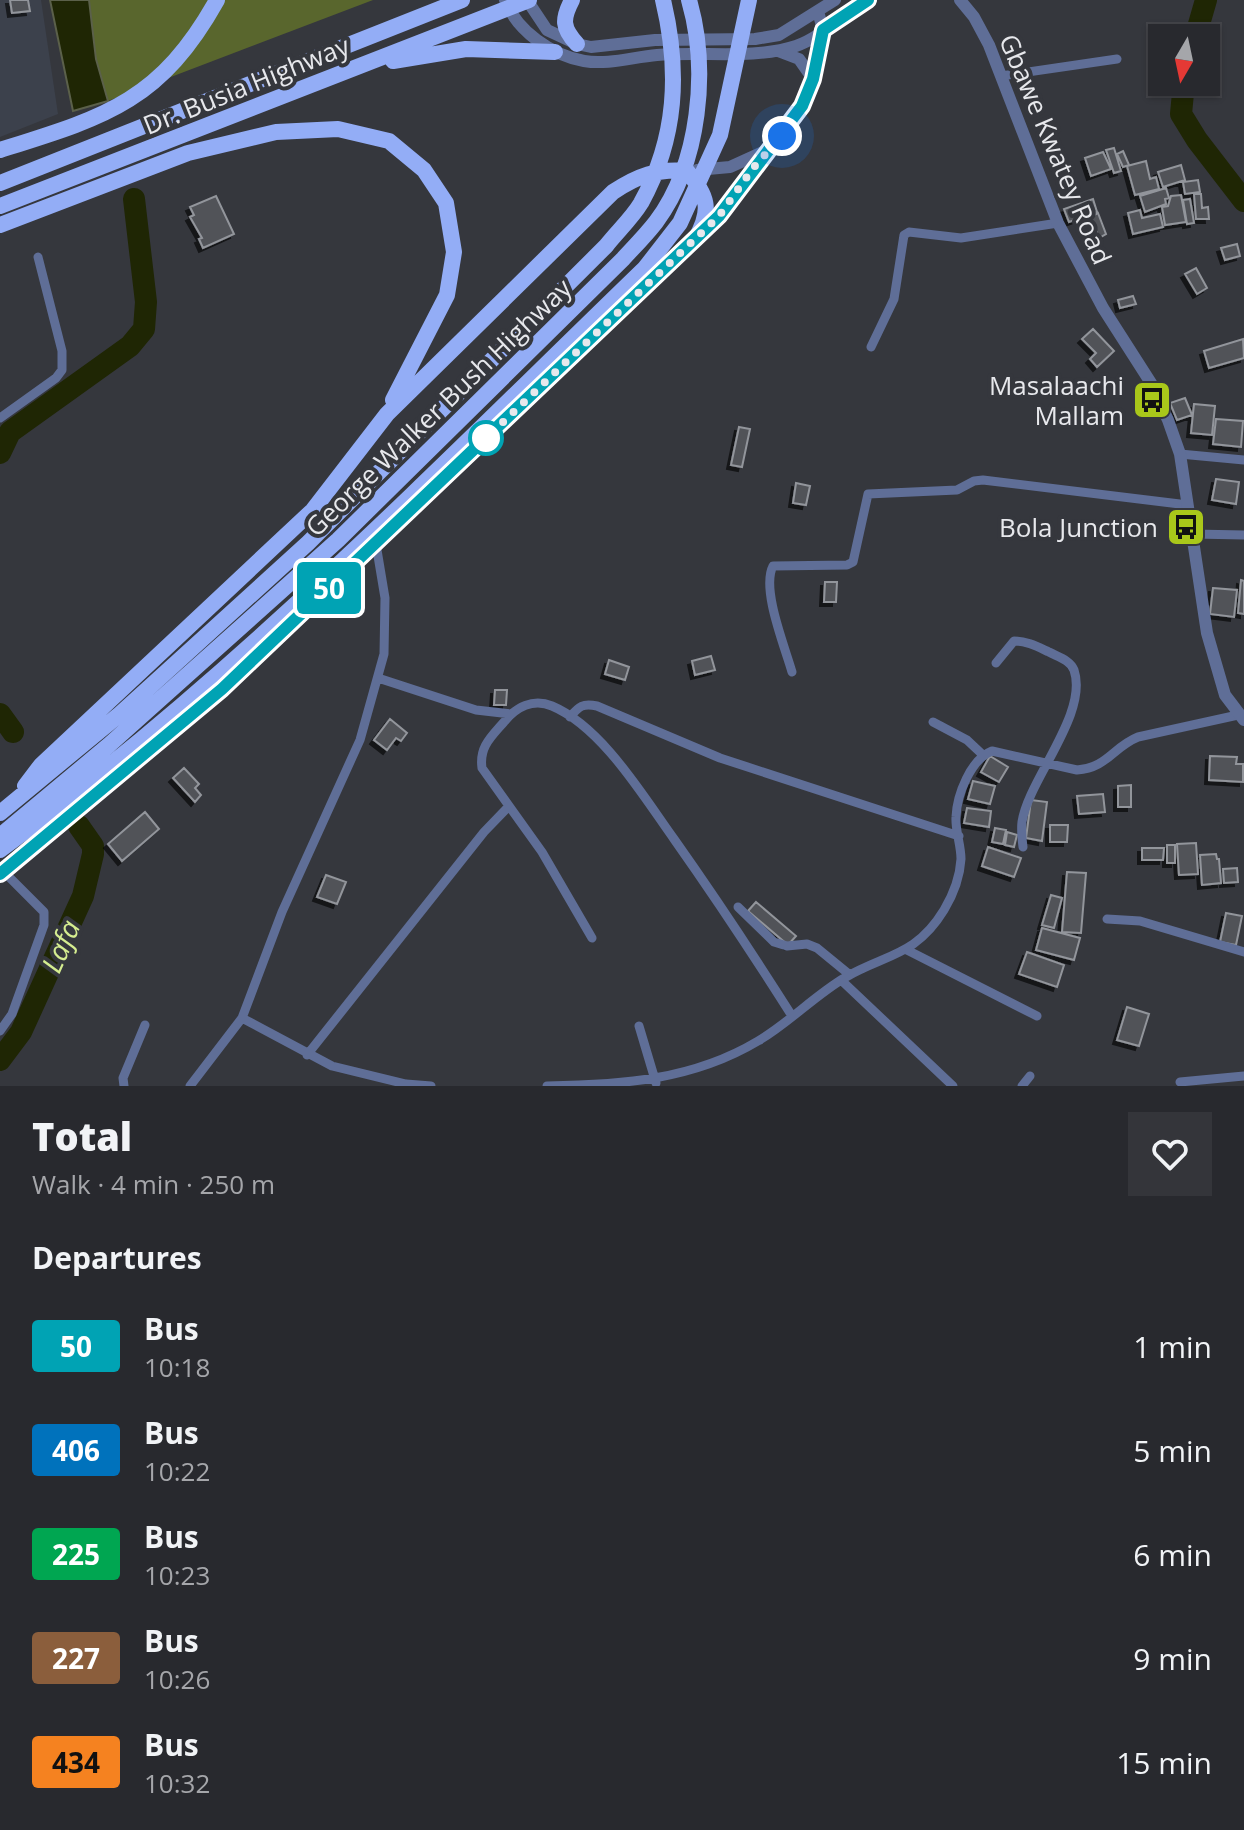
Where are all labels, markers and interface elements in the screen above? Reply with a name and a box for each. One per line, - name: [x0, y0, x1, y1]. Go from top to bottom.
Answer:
- north arrow: [1148, 24, 1220, 96]
- map controls: [1148, 24, 1220, 96]
- street label: Dr. Busia Highway: [138, 27, 355, 143]
- street label: Gbawe Kwatey Road: [991, 28, 1121, 270]
- your location: [762, 116, 802, 156]
- street label: George Walker Bush Highway: [297, 269, 580, 544]
- place label: Masalaachi Mallam: [989, 367, 1124, 433]
- bus stop icon: Masalaachi Mallam: [1131, 379, 1173, 421]
- unlabelled marker: [469, 421, 503, 455]
- bus stop icon: Bola Junction: [1165, 506, 1207, 548]
- place label: Bola Junction: [999, 509, 1158, 545]
- line badge: 50: [293, 562, 365, 614]
- text: 50: [313, 569, 345, 607]
- water label: Lafa: [32, 914, 88, 978]
- text: Total: [32, 1110, 132, 1162]
- button: heart: [1128, 1112, 1212, 1196]
- text: Walk · 4 min · 250 m: [32, 1166, 275, 1202]
- text: Departures: [32, 1237, 202, 1278]
- text: Bus: [144, 1308, 199, 1349]
- text: 1 min: [1133, 1326, 1212, 1367]
- text: 50: [60, 1327, 92, 1365]
- text: 10:18: [144, 1349, 210, 1385]
- text: Bus: [144, 1412, 199, 1453]
- text: 5 min: [1133, 1430, 1212, 1471]
- text: 406: [52, 1431, 100, 1469]
- text: 10:22: [144, 1453, 210, 1489]
- text: Bus: [144, 1516, 199, 1557]
- text: 6 min: [1133, 1534, 1212, 1575]
- text: 225: [52, 1535, 100, 1573]
- text: 10:23: [144, 1557, 210, 1593]
- text: Bus: [144, 1620, 199, 1661]
- text: 9 min: [1133, 1638, 1212, 1679]
- text: 227: [52, 1639, 100, 1677]
- text: 10:26: [144, 1661, 210, 1697]
- text: Bus: [144, 1724, 199, 1765]
- text: 15 min: [1116, 1742, 1212, 1783]
- text: 434: [52, 1743, 100, 1781]
- text: 10:32: [144, 1765, 210, 1801]

